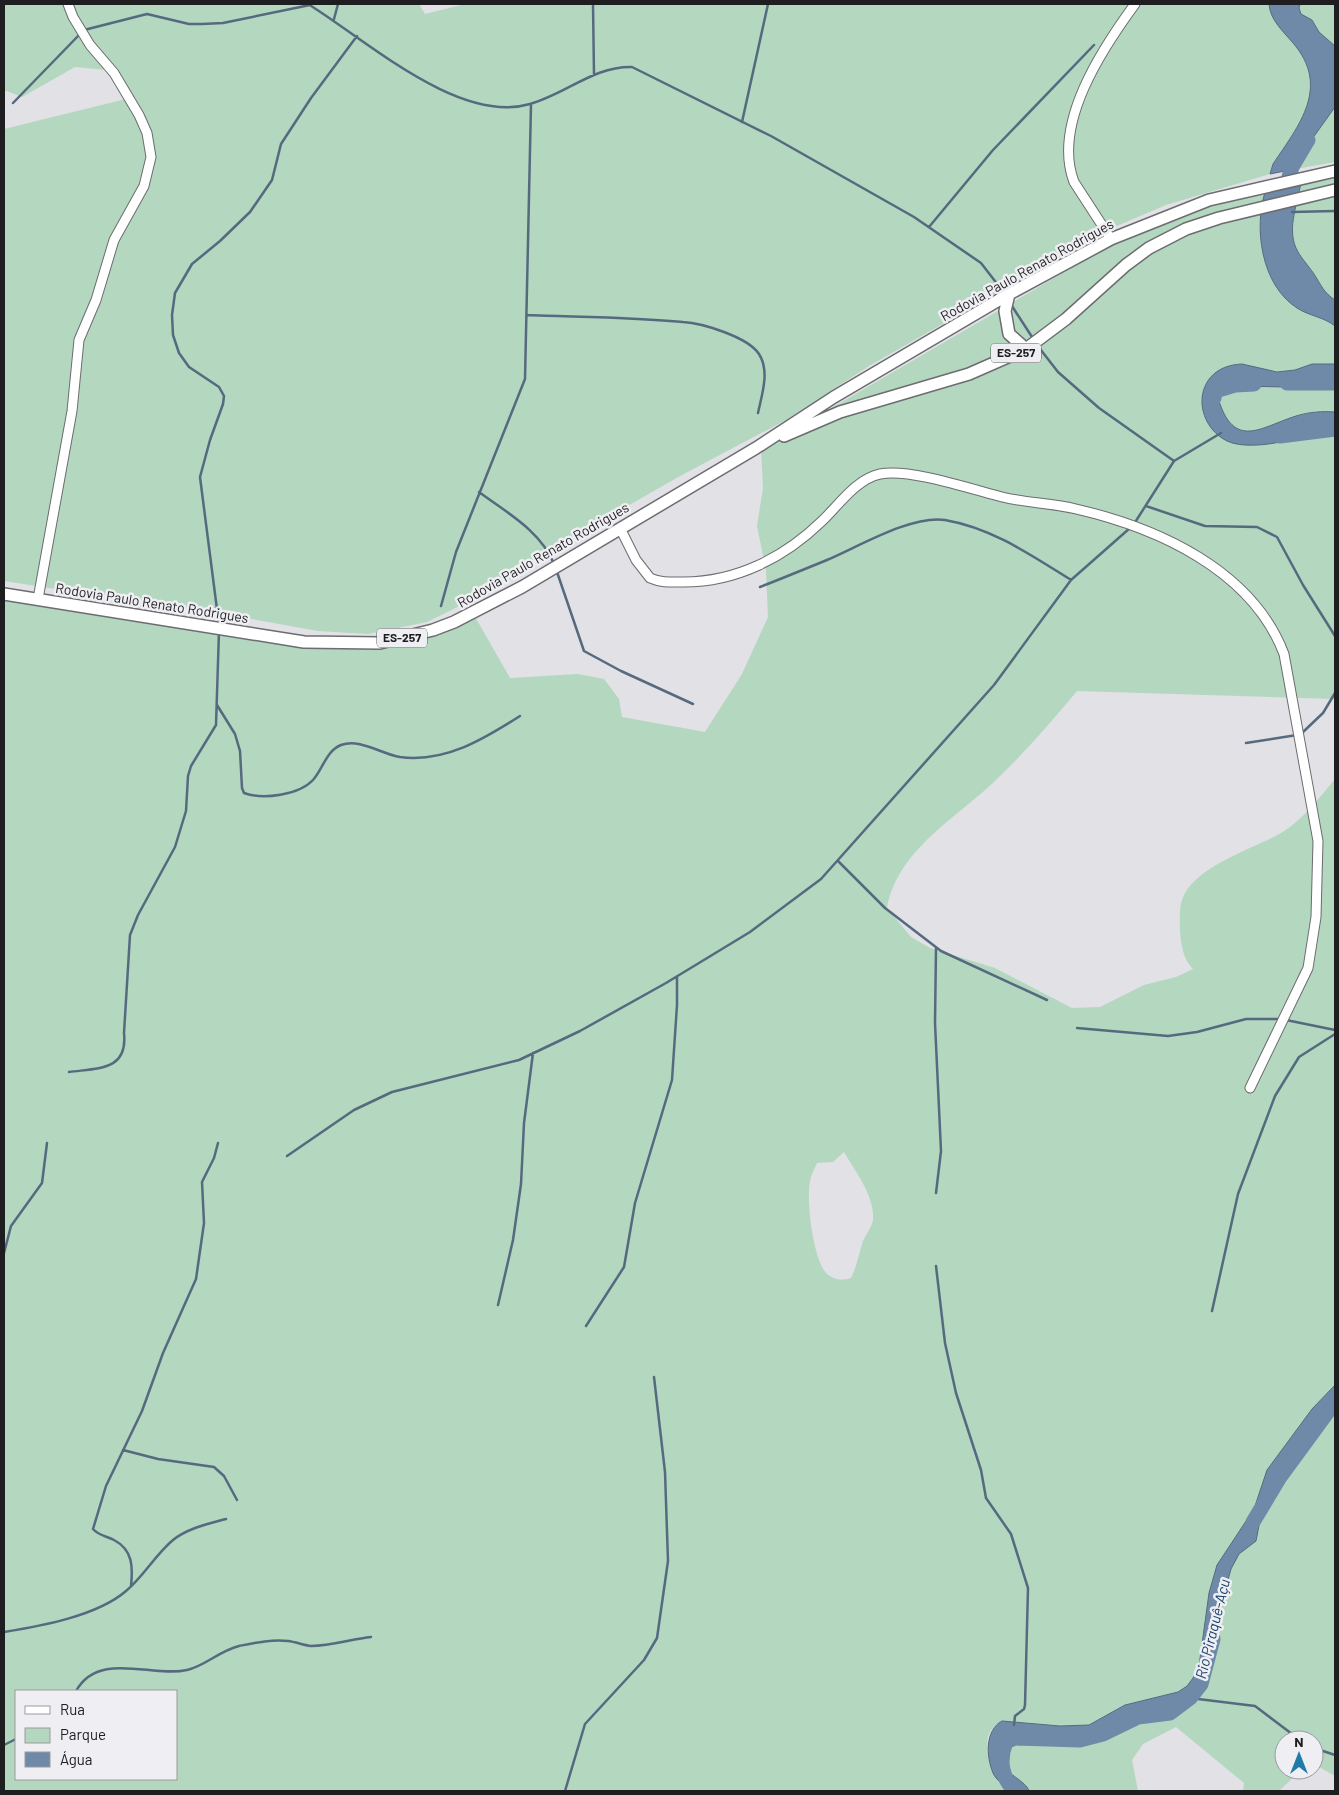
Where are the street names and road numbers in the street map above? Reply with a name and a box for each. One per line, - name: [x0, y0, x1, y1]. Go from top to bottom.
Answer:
- street label: Rodovia Paulo Renato Rodrigues: [937, 215, 1117, 324]
- road number: ES-257: [991, 343, 1041, 362]
- street label: Rodovia Paulo Renato Rodrigues: [454, 498, 632, 611]
- street label: Rodovia Paulo Renato Rodrigues: [54, 579, 250, 626]
- road number: ES-257: [377, 628, 427, 648]

